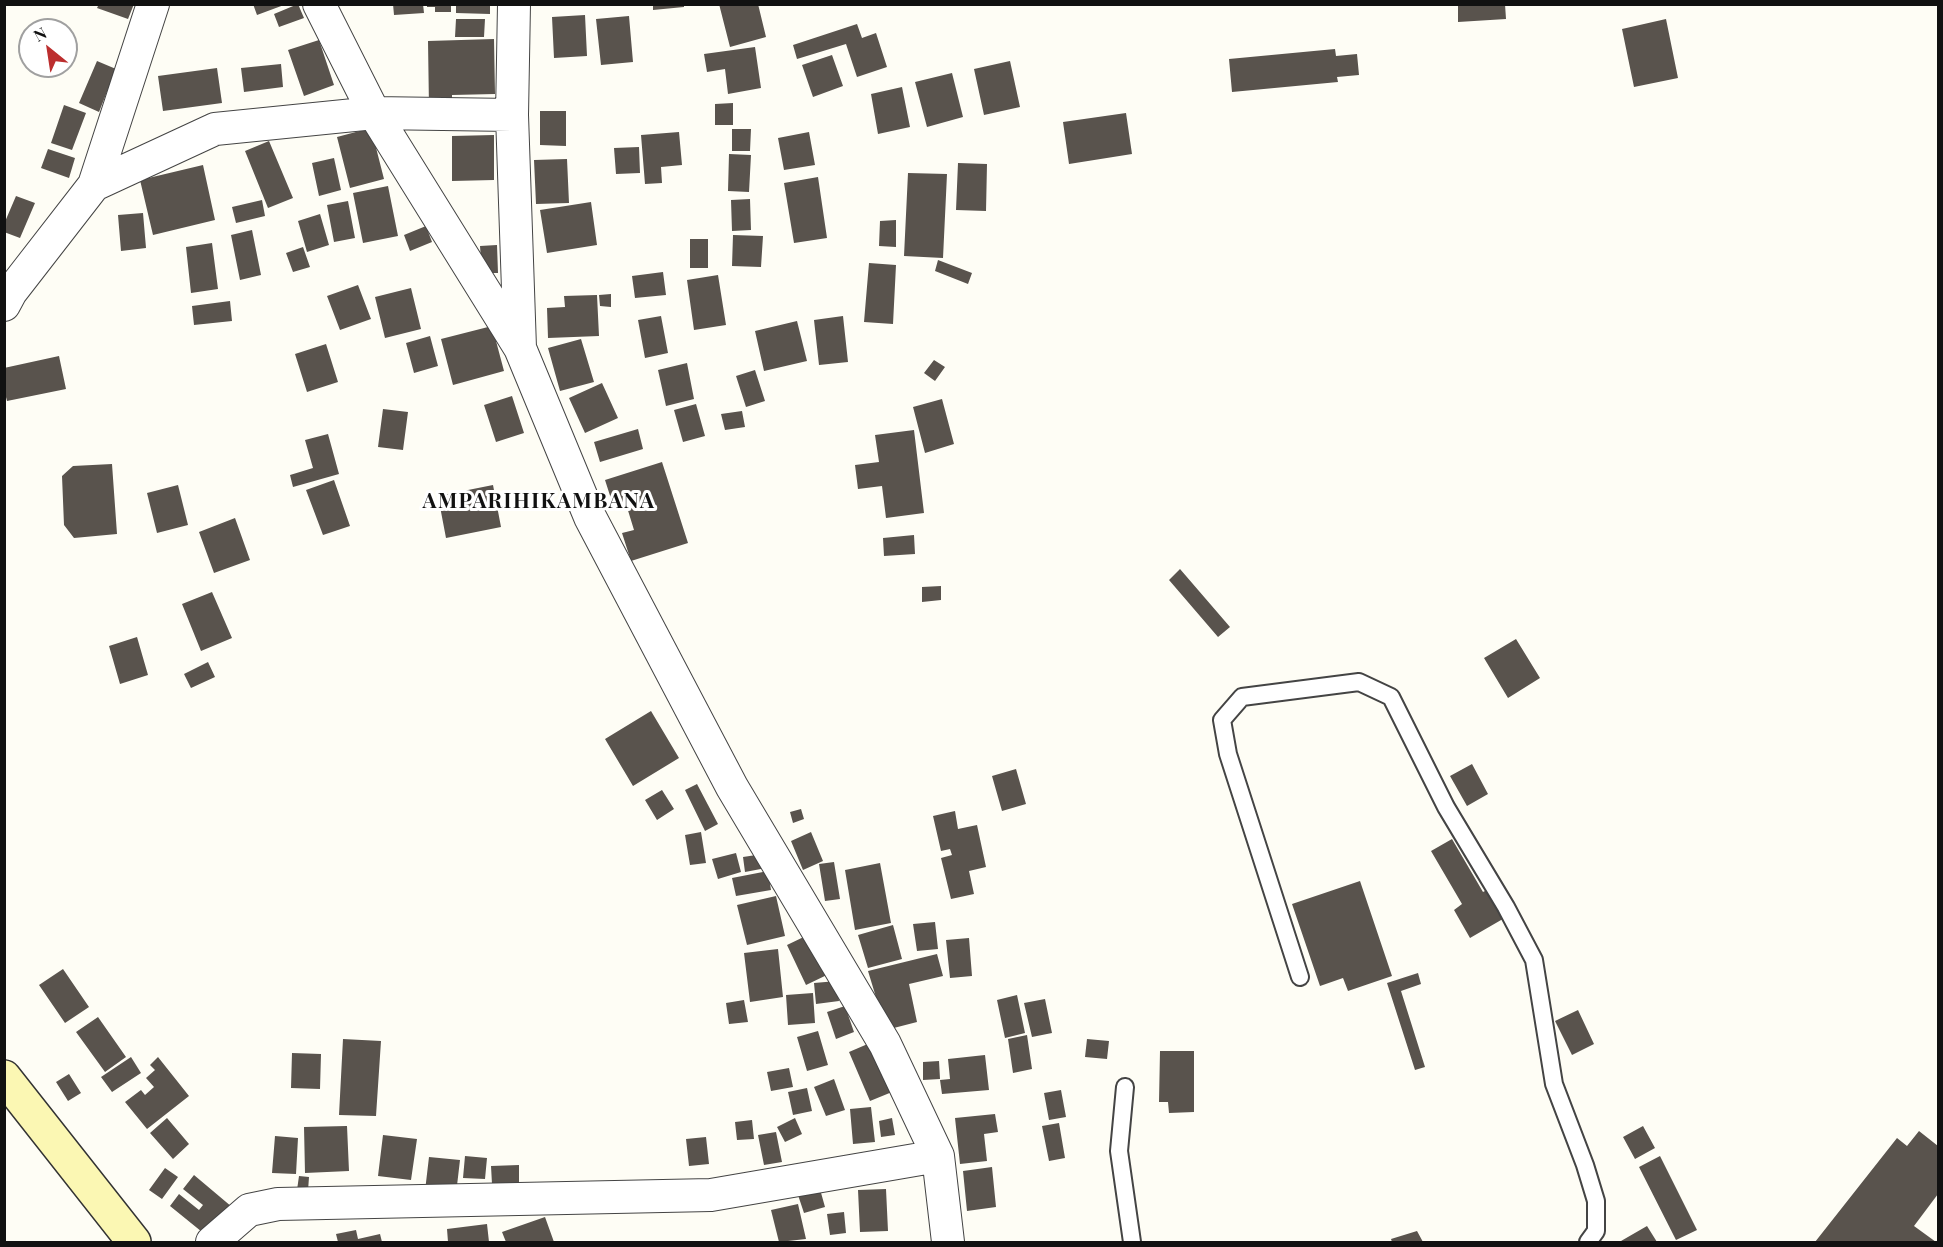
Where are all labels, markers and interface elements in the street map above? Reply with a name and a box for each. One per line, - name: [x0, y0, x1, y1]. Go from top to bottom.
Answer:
- north arrow: [18, 18, 78, 78]
- text: N: [29, 22, 50, 46]
- district label: AMPARIHIKAMBANA: [423, 488, 655, 514]

